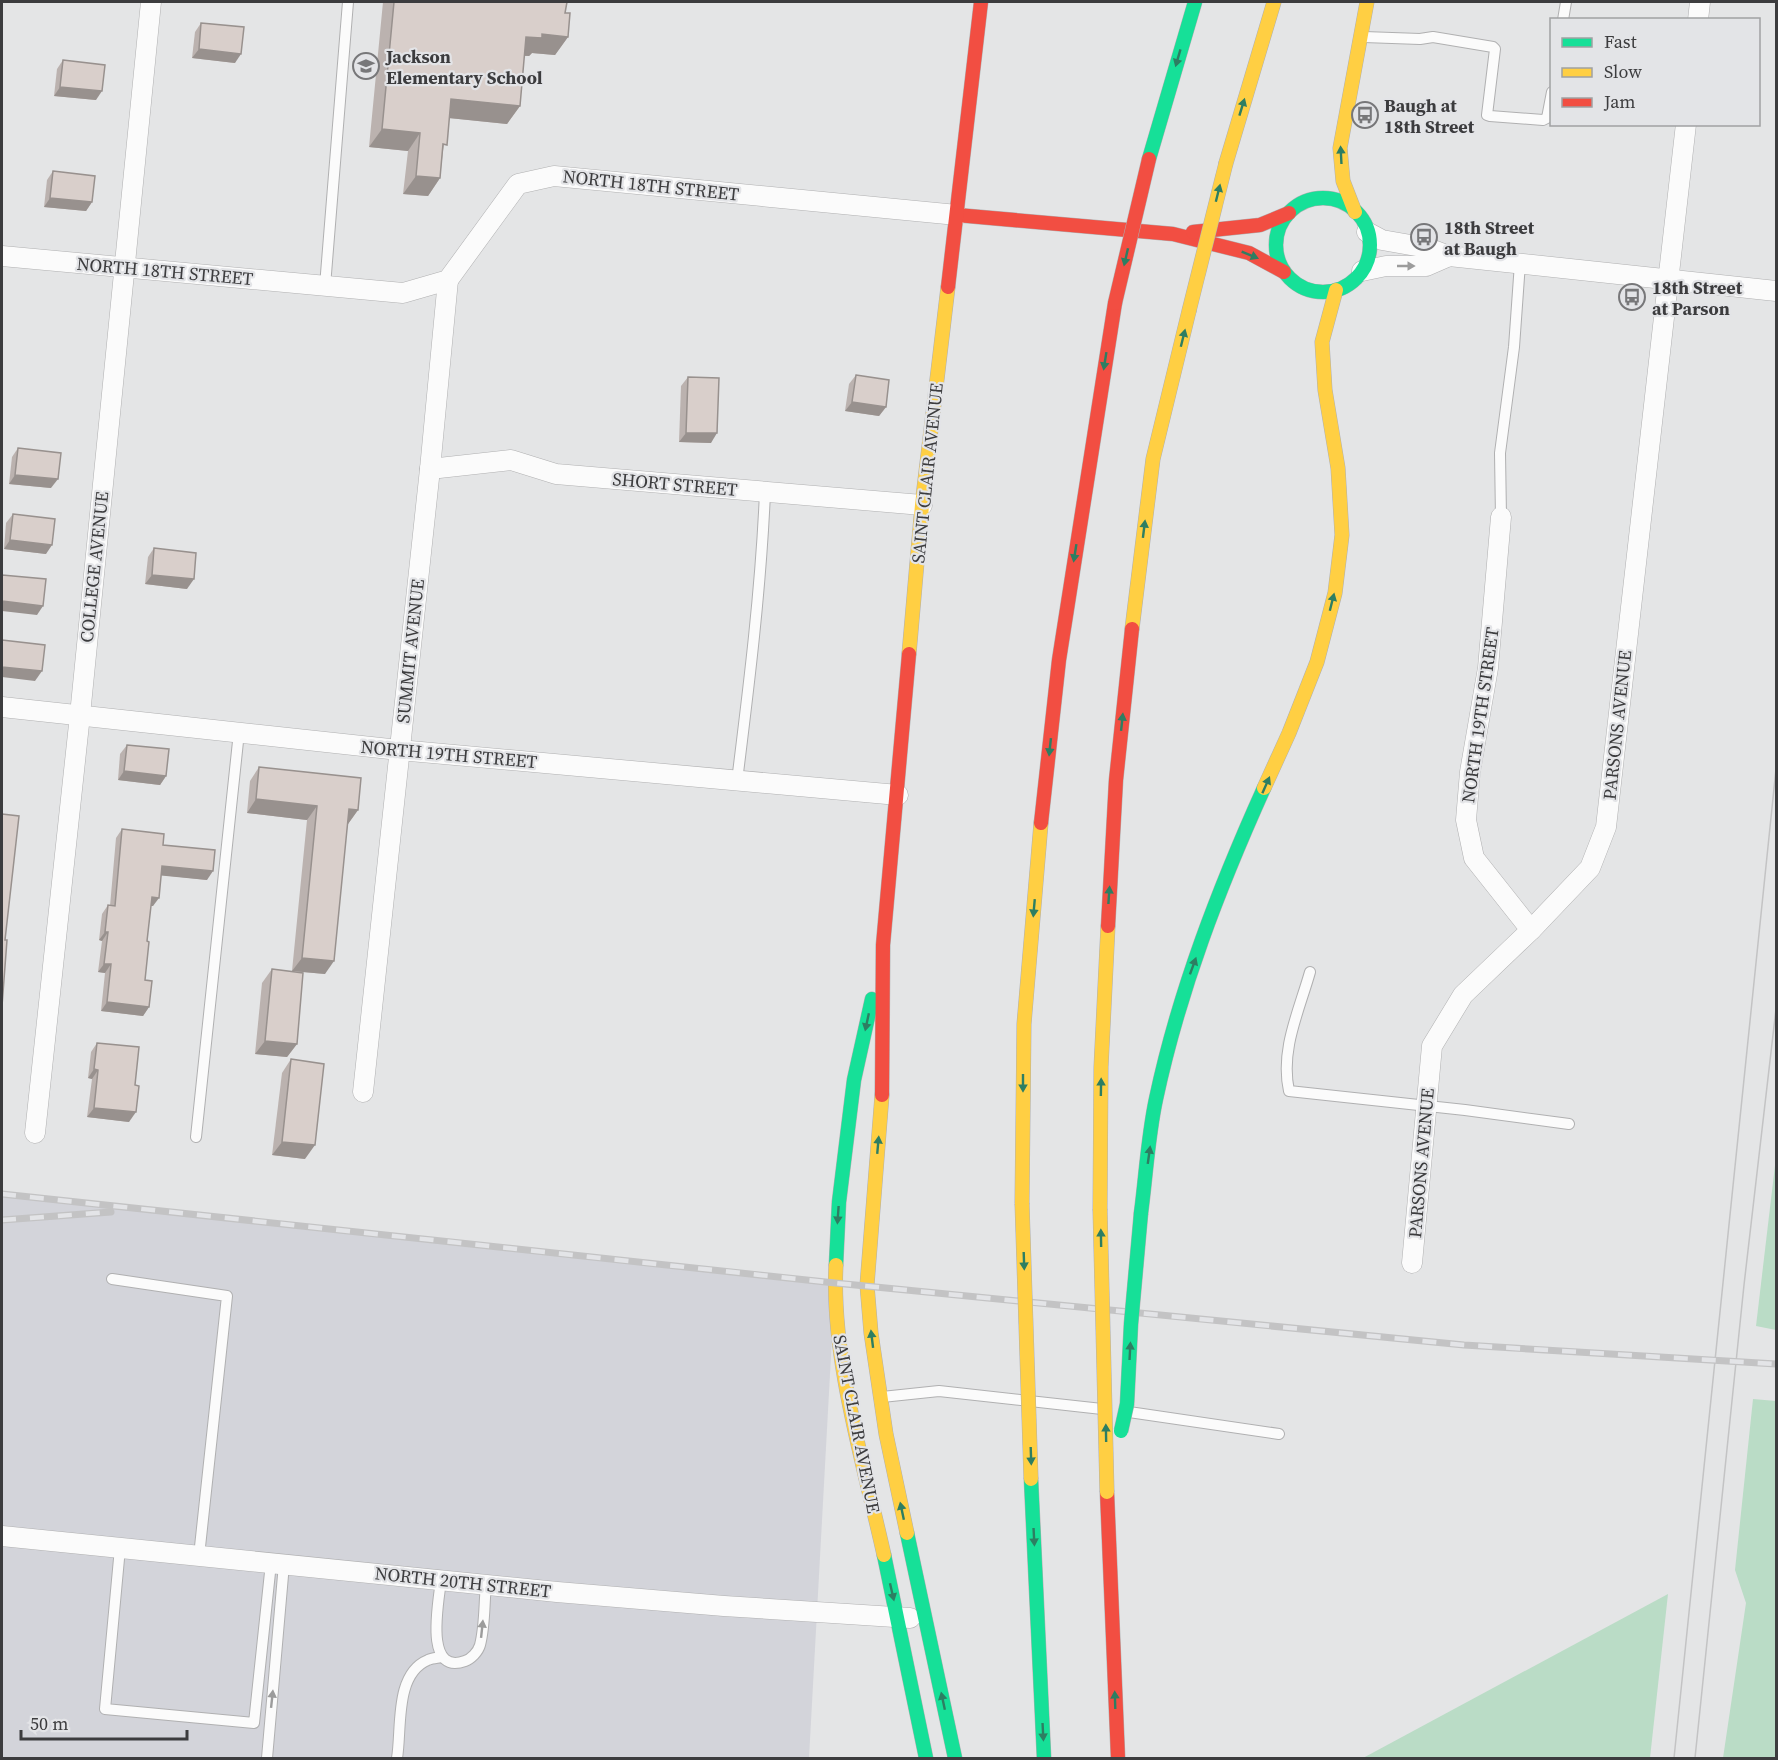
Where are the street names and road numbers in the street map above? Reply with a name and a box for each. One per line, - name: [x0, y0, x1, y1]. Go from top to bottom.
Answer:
- street label: NORTH 18TH STREET: [562, 163, 740, 207]
- street label: NORTH 18TH STREET: [76, 251, 254, 291]
- street label: SAINT CLAIR AVENUE: [905, 381, 949, 564]
- street label: SHORT STREET: [612, 466, 739, 502]
- street label: COLLEGE AVENUE: [74, 490, 114, 644]
- street label: SUMMIT AVENUE: [390, 578, 430, 724]
- street label: NORTH 19TH STREET: [1455, 625, 1505, 804]
- street label: PARSONS AVENUE: [1597, 649, 1637, 801]
- street label: NORTH 19TH STREET: [360, 734, 538, 774]
- street label: PARSONS AVENUE: [1402, 1087, 1440, 1239]
- street label: SAINT CLAIR AVENUE: [827, 1333, 887, 1515]
- street label: NORTH 20TH STREET: [374, 1560, 552, 1604]

